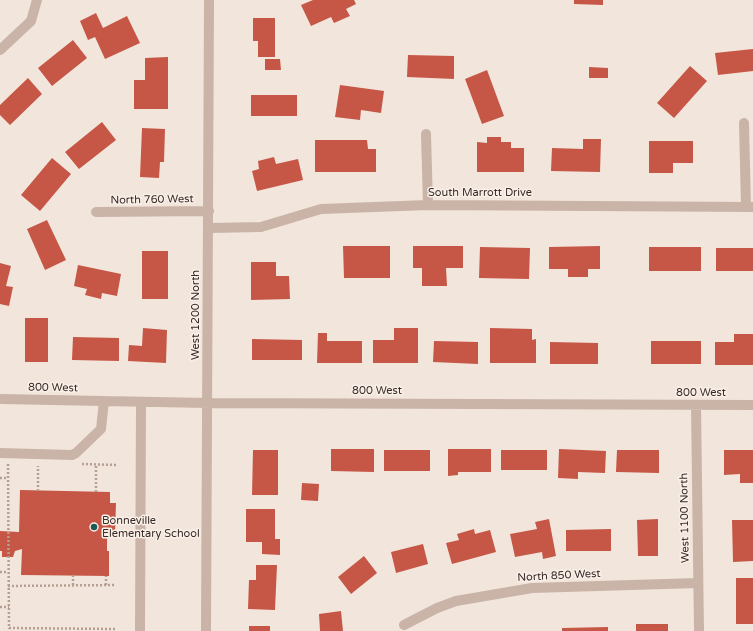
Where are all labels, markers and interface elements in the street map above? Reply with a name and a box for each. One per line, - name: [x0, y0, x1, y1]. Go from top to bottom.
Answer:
- street label: South Marrott Drive: [428, 186, 532, 200]
- street label: North 760 West: [110, 193, 194, 207]
- street label: West 1200 North: [189, 270, 203, 360]
- street label: 800 West: [28, 381, 78, 395]
- street label: 800 West: [352, 384, 402, 398]
- street label: 800 West: [676, 386, 726, 400]
- street label: West 1100 North: [678, 473, 692, 563]
- place label: Bonneville Elementary School: [102, 514, 200, 540]
- marker: Bonneville Elementary School: [89, 522, 99, 532]
- street label: North 850 West: [517, 567, 601, 585]

